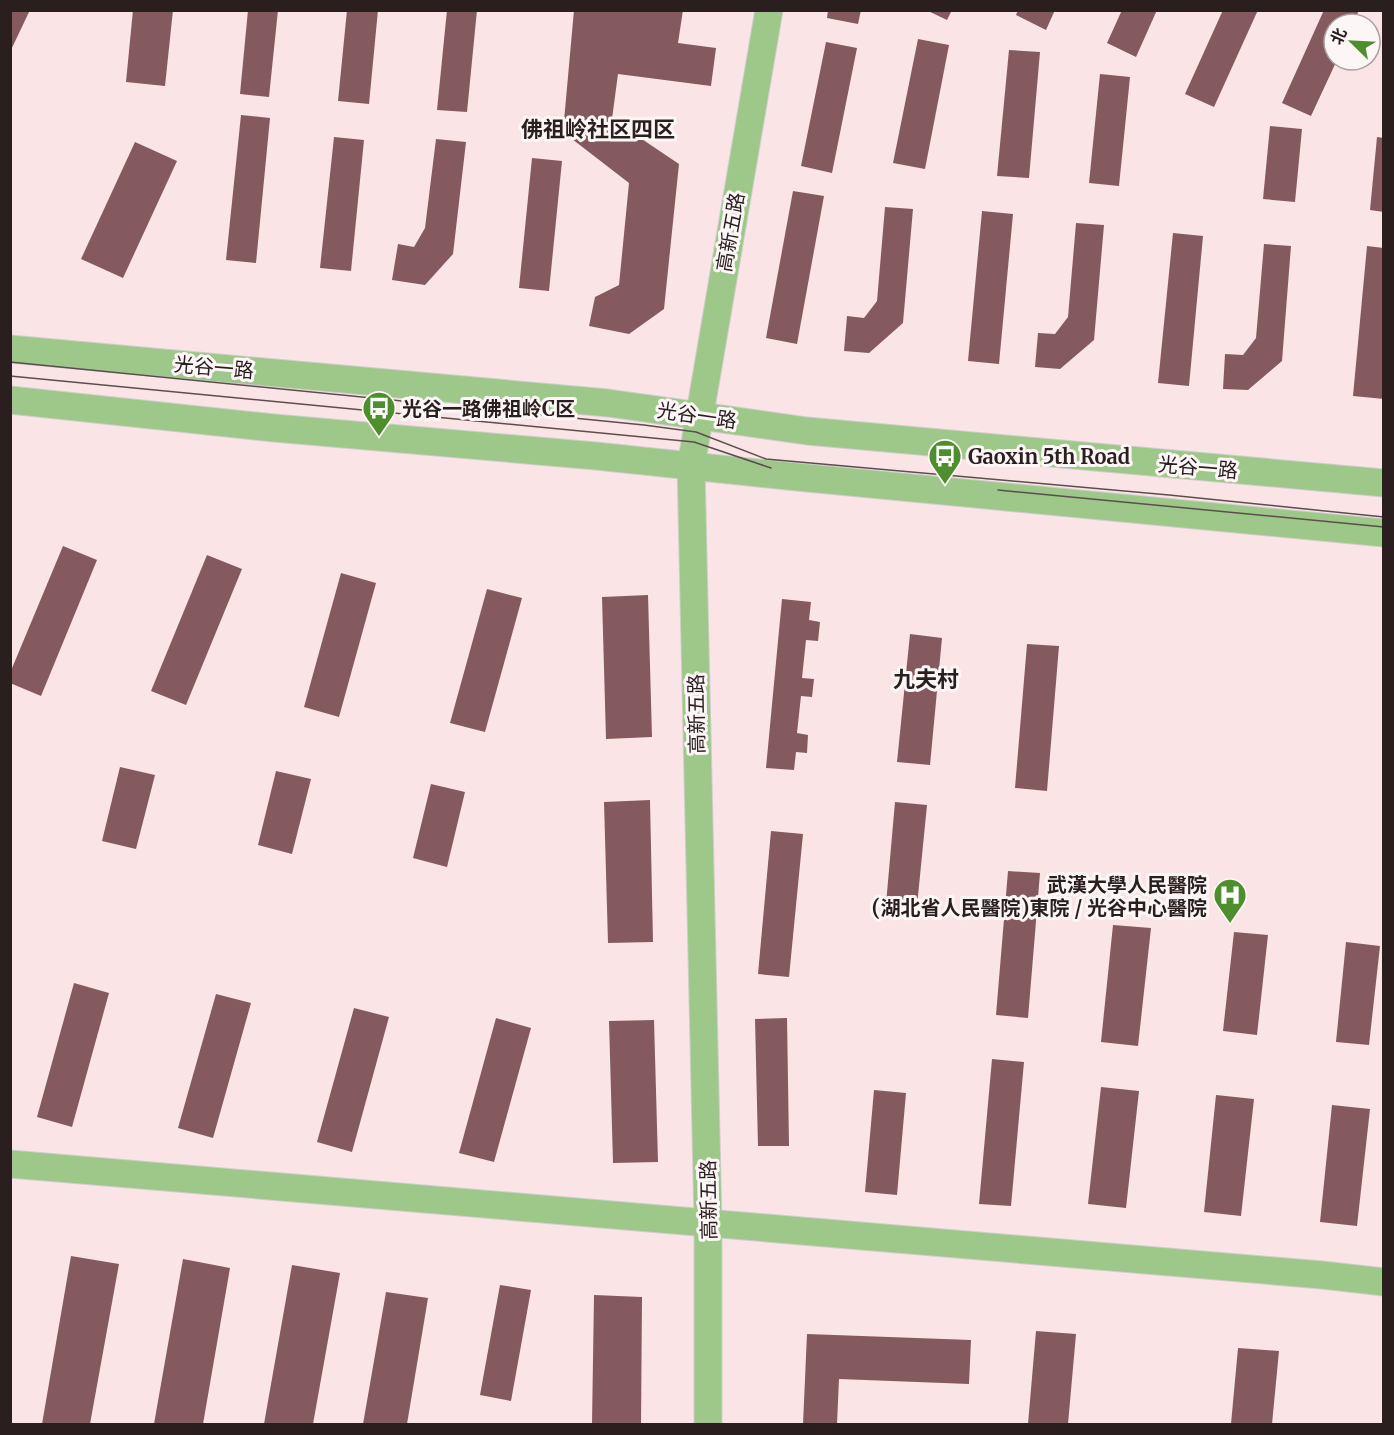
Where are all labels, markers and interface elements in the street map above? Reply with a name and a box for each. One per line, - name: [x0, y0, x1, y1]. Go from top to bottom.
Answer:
- north arrow: [1322, 12, 1382, 72]
- text: 北: [1326, 25, 1351, 47]
- district label: 佛祖岭社区四区: [521, 115, 675, 143]
- street label: 高新五路: [711, 190, 749, 274]
- street label: 光谷一路: [173, 351, 255, 383]
- bus stop icon: 光谷一路佛祖岭C区: [361, 390, 397, 437]
- place label: 光谷一路佛祖岭C区: [402, 396, 575, 421]
- street label: 光谷一路: [656, 397, 738, 433]
- bus stop icon: Gaoxin 5th Road: [927, 438, 963, 485]
- place label: Gaoxin 5th Road: [968, 444, 1130, 469]
- street label: 光谷一路: [1157, 451, 1239, 483]
- district label: 九夫村: [893, 665, 959, 693]
- street label: 高新五路: [683, 674, 709, 754]
- place label: 武漢大學人民醫院 (湖北省人民醫院)東院 / 光谷中心醫院: [872, 872, 1207, 920]
- hospital icon: 武漢大學人民醫院 (湖北省人民醫院)東院 / 光谷中心醫院: [1212, 877, 1248, 924]
- street label: 高新五路: [695, 1160, 721, 1240]

